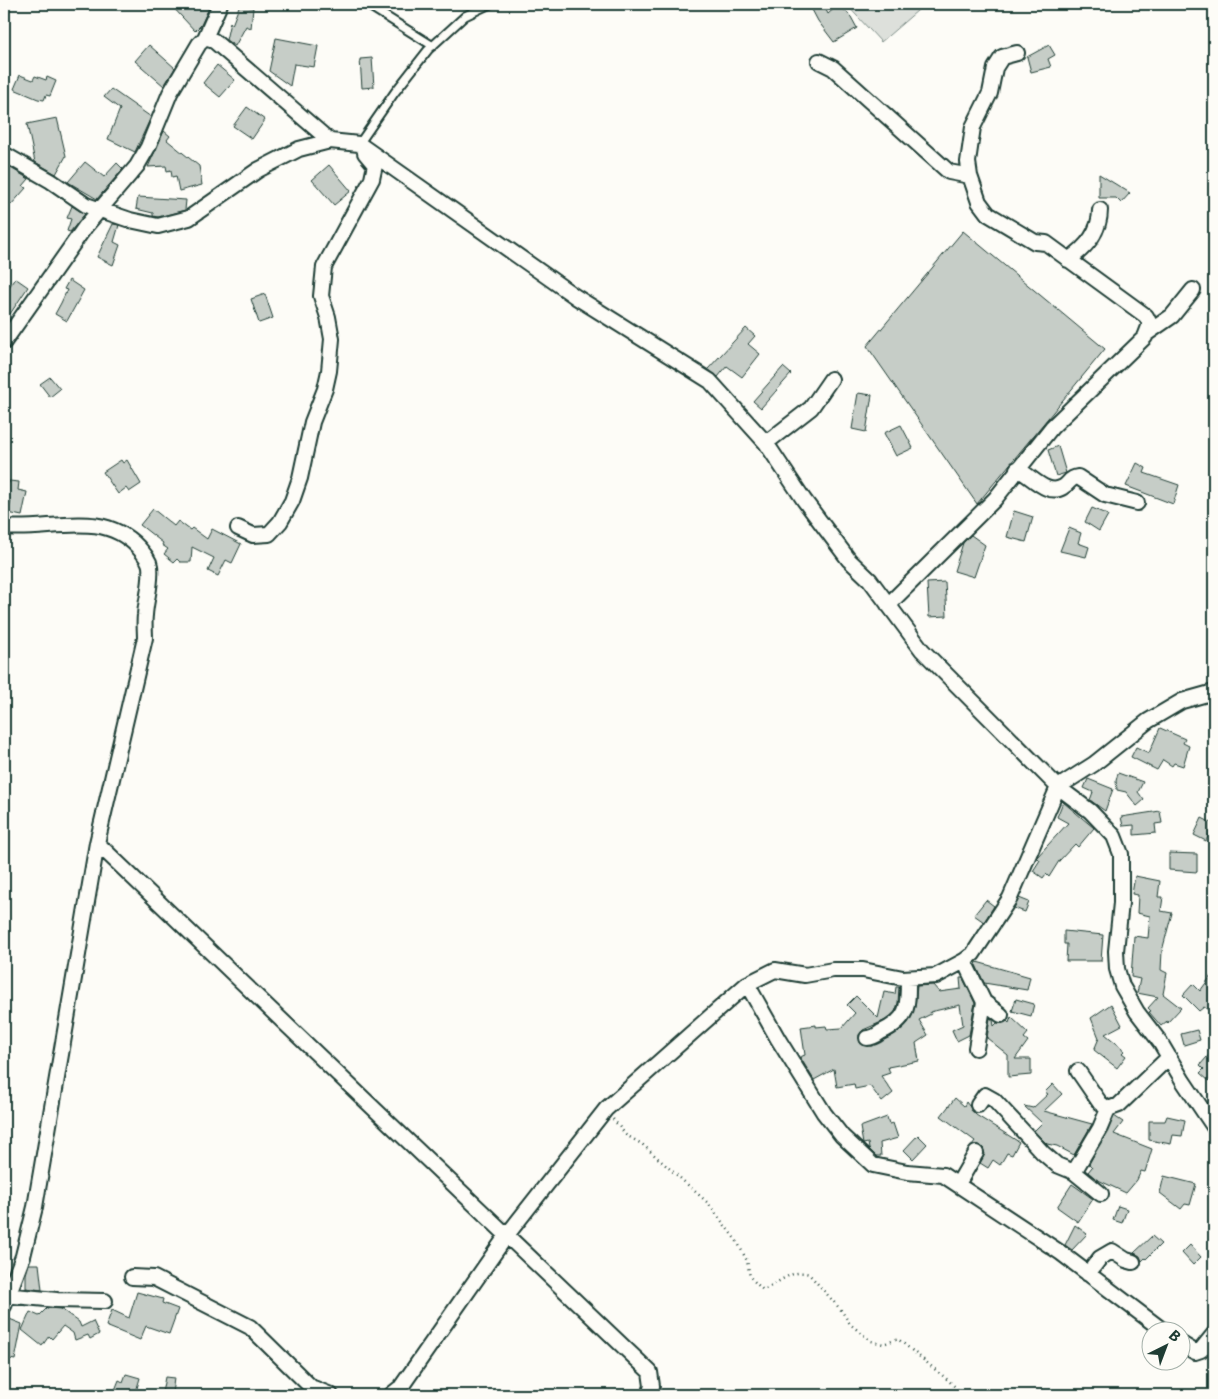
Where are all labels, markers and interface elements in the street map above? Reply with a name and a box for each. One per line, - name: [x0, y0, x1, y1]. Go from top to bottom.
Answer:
- north arrow: [1140, 1322, 1190, 1372]
- text: B: [1164, 1325, 1186, 1347]

